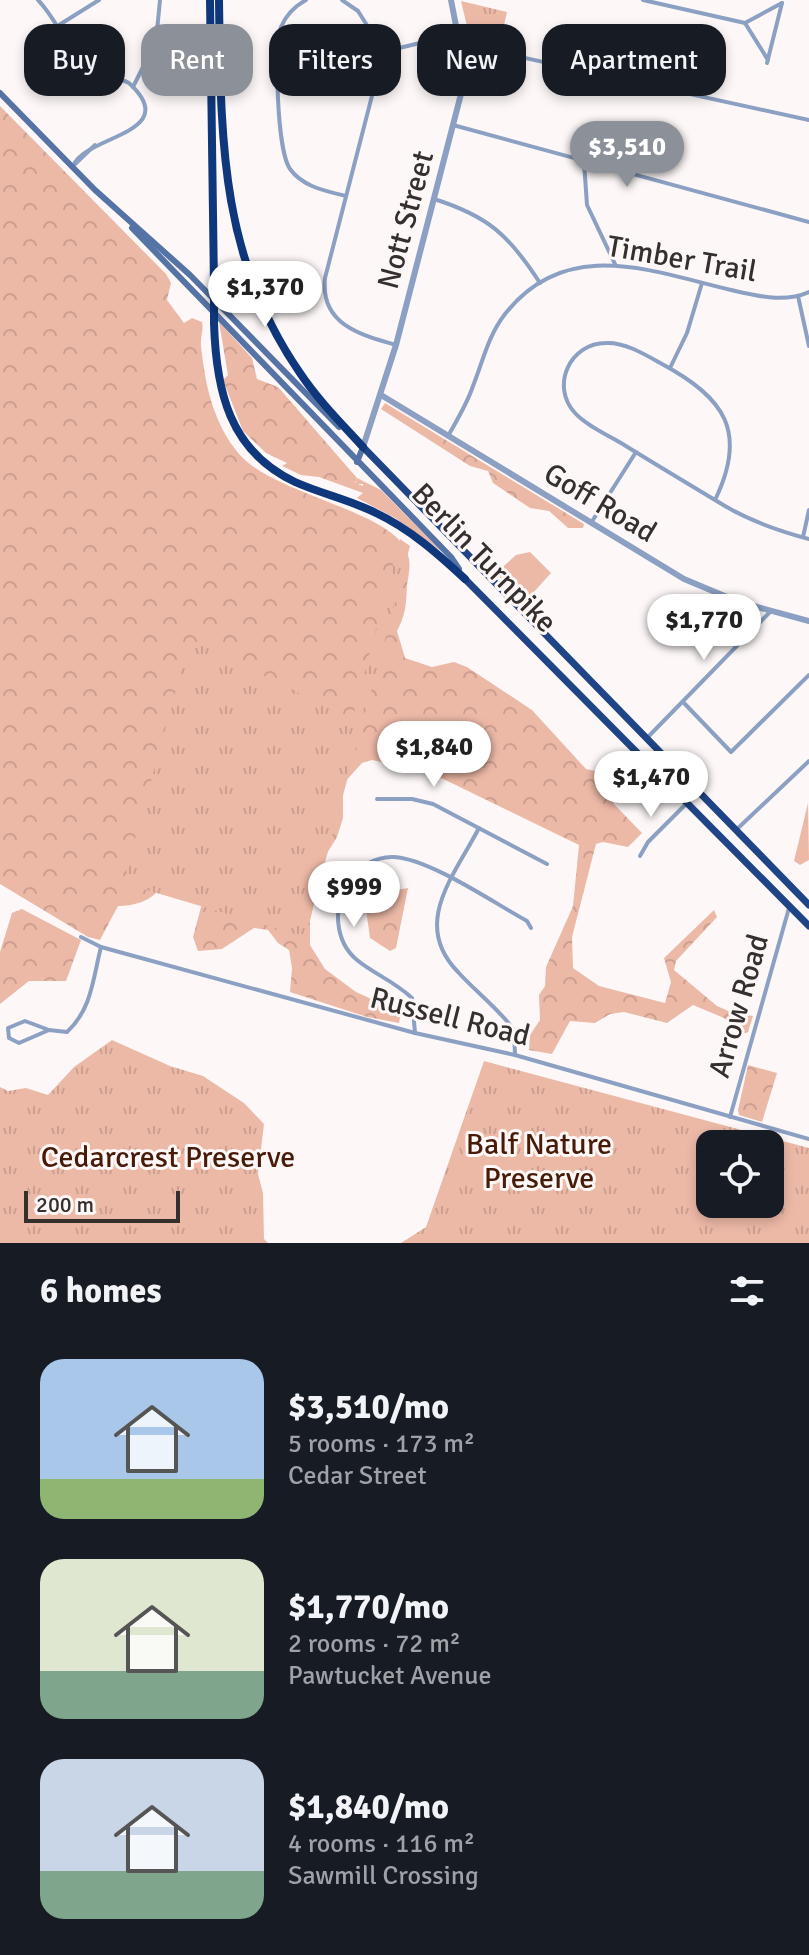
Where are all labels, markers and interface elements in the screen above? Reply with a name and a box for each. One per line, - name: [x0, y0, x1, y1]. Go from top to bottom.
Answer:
- chip: Buy: [24, 24, 125, 96]
- chip: Rent: [141, 24, 253, 96]
- chip: Filters: [269, 24, 401, 96]
- chip: New: [417, 24, 526, 96]
- chip: Apartment: [542, 24, 726, 96]
- pin: $3,510: [562, 121, 692, 189]
- text: $3,510: [588, 131, 666, 163]
- street label: Nott Street: [370, 147, 442, 293]
- street label: Timber Trail: [604, 228, 760, 290]
- pin: $1,370: [200, 261, 330, 329]
- text: $1,370: [226, 271, 304, 303]
- street label: Goff Road: [537, 455, 663, 551]
- street label: Berlin Turnpike: [403, 476, 565, 640]
- pin: $1,770: [639, 594, 769, 662]
- text: $1,770: [665, 604, 743, 636]
- pin: $1,840: [369, 721, 499, 789]
- text: $1,840: [395, 731, 473, 763]
- pin: $1,470: [586, 751, 716, 819]
- text: $1,470: [612, 761, 690, 793]
- pin: $999: [307, 861, 401, 929]
- text: $999: [326, 871, 382, 903]
- street label: Arrow Road: [701, 930, 777, 1082]
- street label: Russell Road: [366, 979, 534, 1055]
- park label: Balf Nature Preserve: [466, 1126, 612, 1197]
- map controls: [696, 1130, 784, 1218]
- button: locate: [696, 1130, 784, 1218]
- park label: Cedarcrest Preserve: [41, 1139, 295, 1176]
- scale bar: [24, 1187, 180, 1223]
- text: 200 m: [36, 1191, 94, 1218]
- icon: filters: [725, 1269, 769, 1313]
- text: 6 homes: [40, 1270, 161, 1312]
- text: $3,510/mo: [288, 1386, 449, 1428]
- icon: home: [104, 1391, 200, 1487]
- text: 5 rooms · 173 m²: [288, 1428, 475, 1460]
- text: Cedar Street: [288, 1460, 427, 1492]
- text: $1,770/mo: [288, 1586, 449, 1628]
- icon: home: [104, 1591, 200, 1687]
- text: 2 rooms · 72 m²: [288, 1628, 461, 1660]
- text: Pawtucket Avenue: [288, 1660, 491, 1692]
- text: $1,840/mo: [288, 1786, 449, 1828]
- icon: home: [104, 1791, 200, 1887]
- text: 4 rooms · 116 m²: [288, 1828, 475, 1860]
- text: Sawmill Crossing: [288, 1860, 479, 1892]

